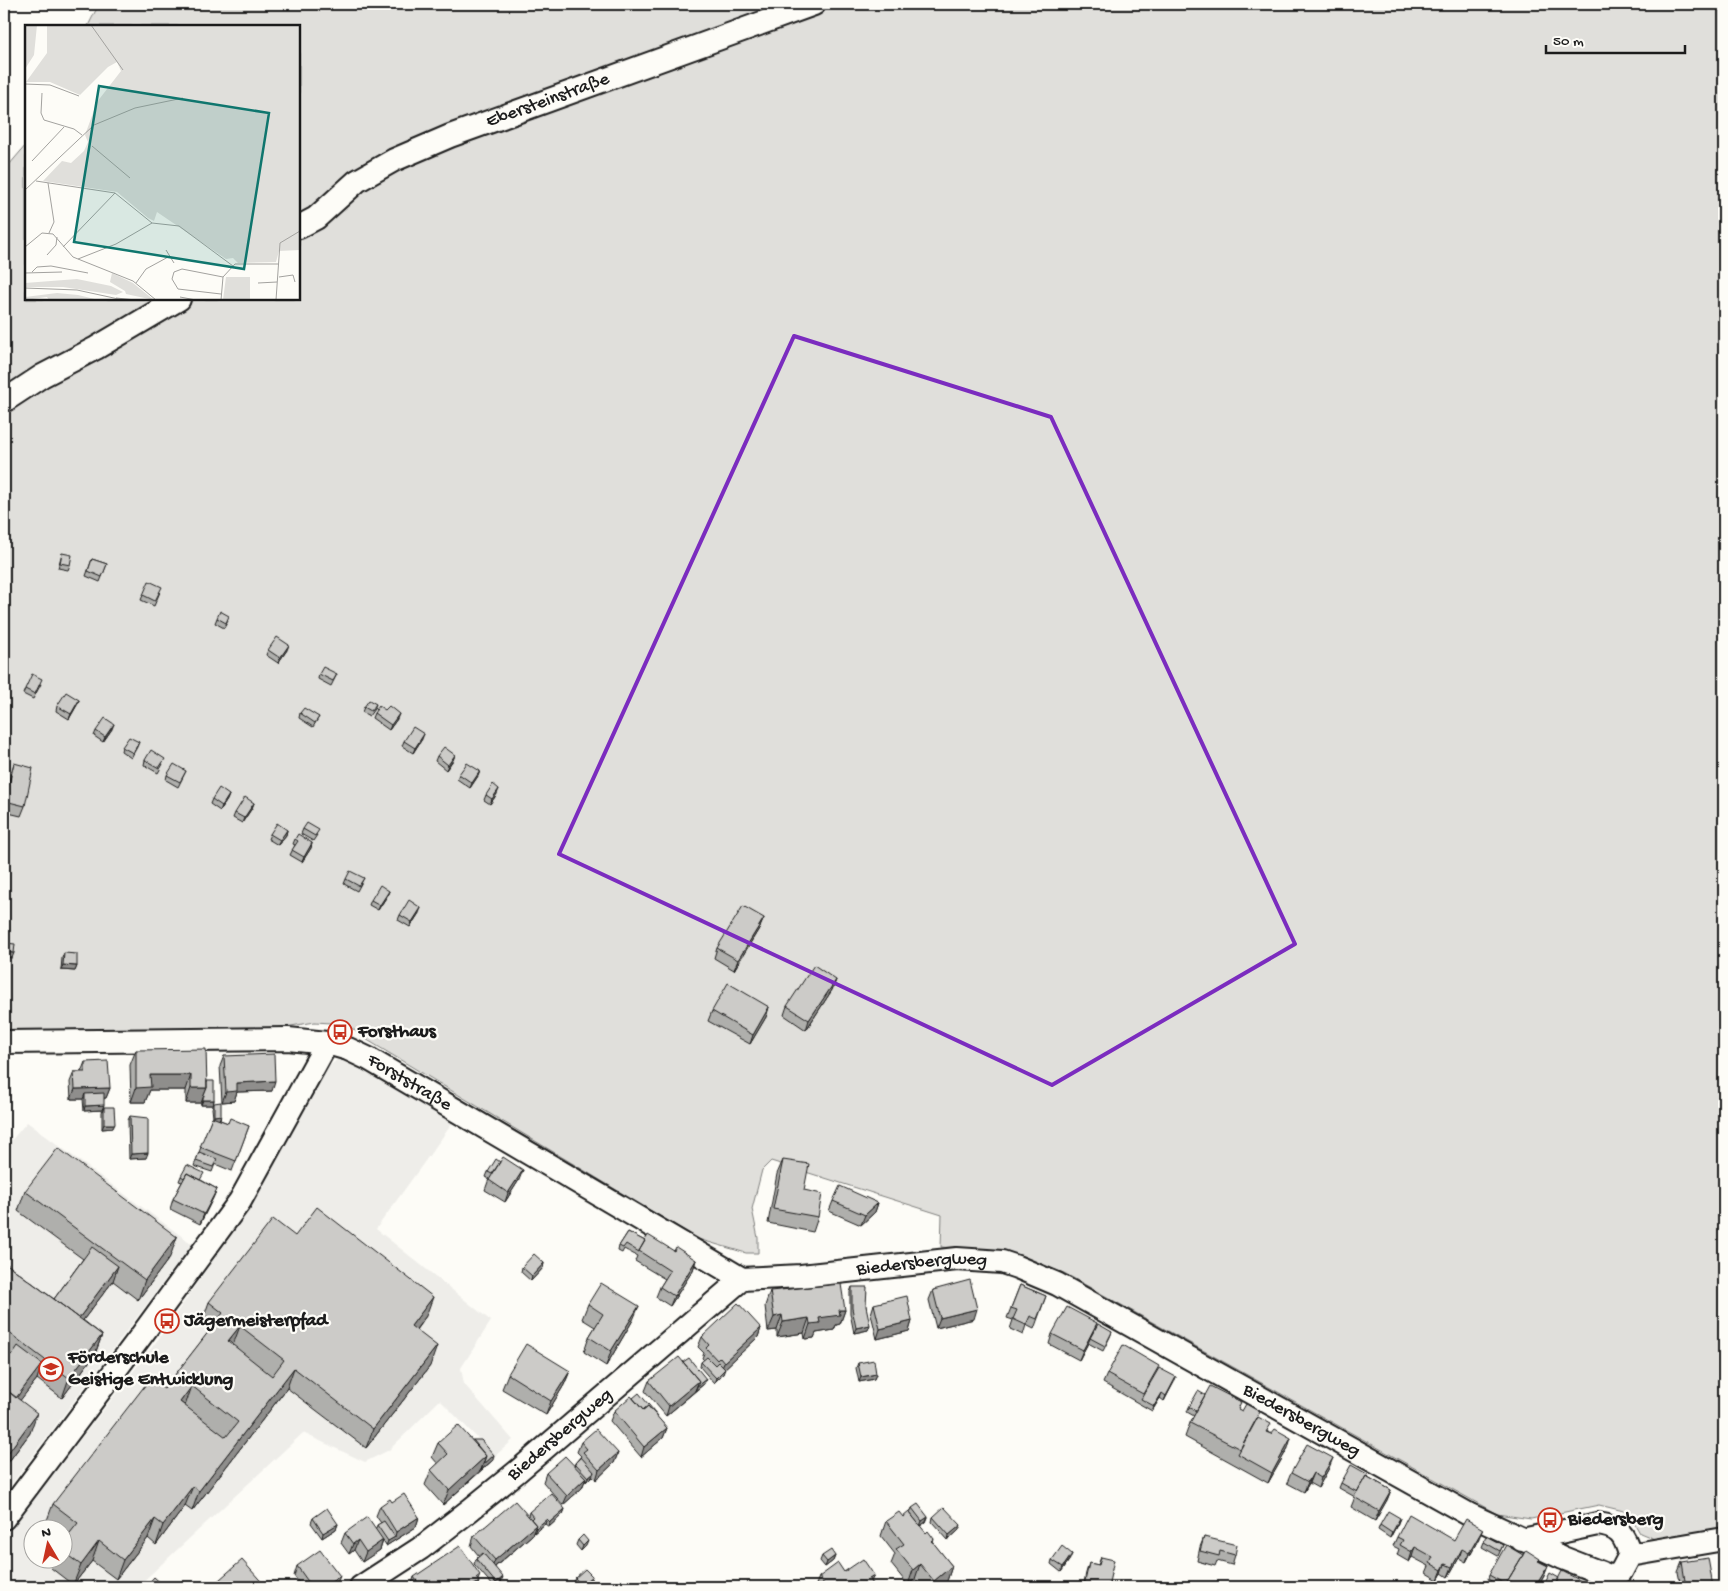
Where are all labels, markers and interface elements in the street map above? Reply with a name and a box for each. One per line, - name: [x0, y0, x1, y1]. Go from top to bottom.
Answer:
- scale bar: [1546, 22, 1684, 54]
- inset map: [25, 25, 300, 300]
- text: 50 m: [1553, 33, 1584, 51]
- street label: Ebersteinstraße: [483, 68, 613, 133]
- bus stop icon: Forsthaus: [327, 1019, 353, 1045]
- place label: Forsthaus: [357, 1021, 437, 1044]
- street label: Forststraße: [362, 1048, 456, 1117]
- street label: Biedersbergweg: [854, 1247, 988, 1281]
- bus stop icon: Jägermeisterpfad: [154, 1308, 180, 1334]
- place label: Jägermeisterpfad: [183, 1310, 329, 1333]
- place label: Förderschule Geistige Entwicklung: [67, 1347, 233, 1392]
- school or university icon: Förderschule Geistige Entwicklung: [38, 1356, 64, 1382]
- street label: Biedersbergweg: [1238, 1378, 1365, 1463]
- street label: Biedersbergweg: [502, 1383, 618, 1487]
- bus stop icon: Biedersberg: [1537, 1507, 1563, 1533]
- place label: Biedersberg: [1567, 1509, 1664, 1532]
- north arrow: [22, 1518, 72, 1568]
- text: N: [41, 1525, 52, 1543]

